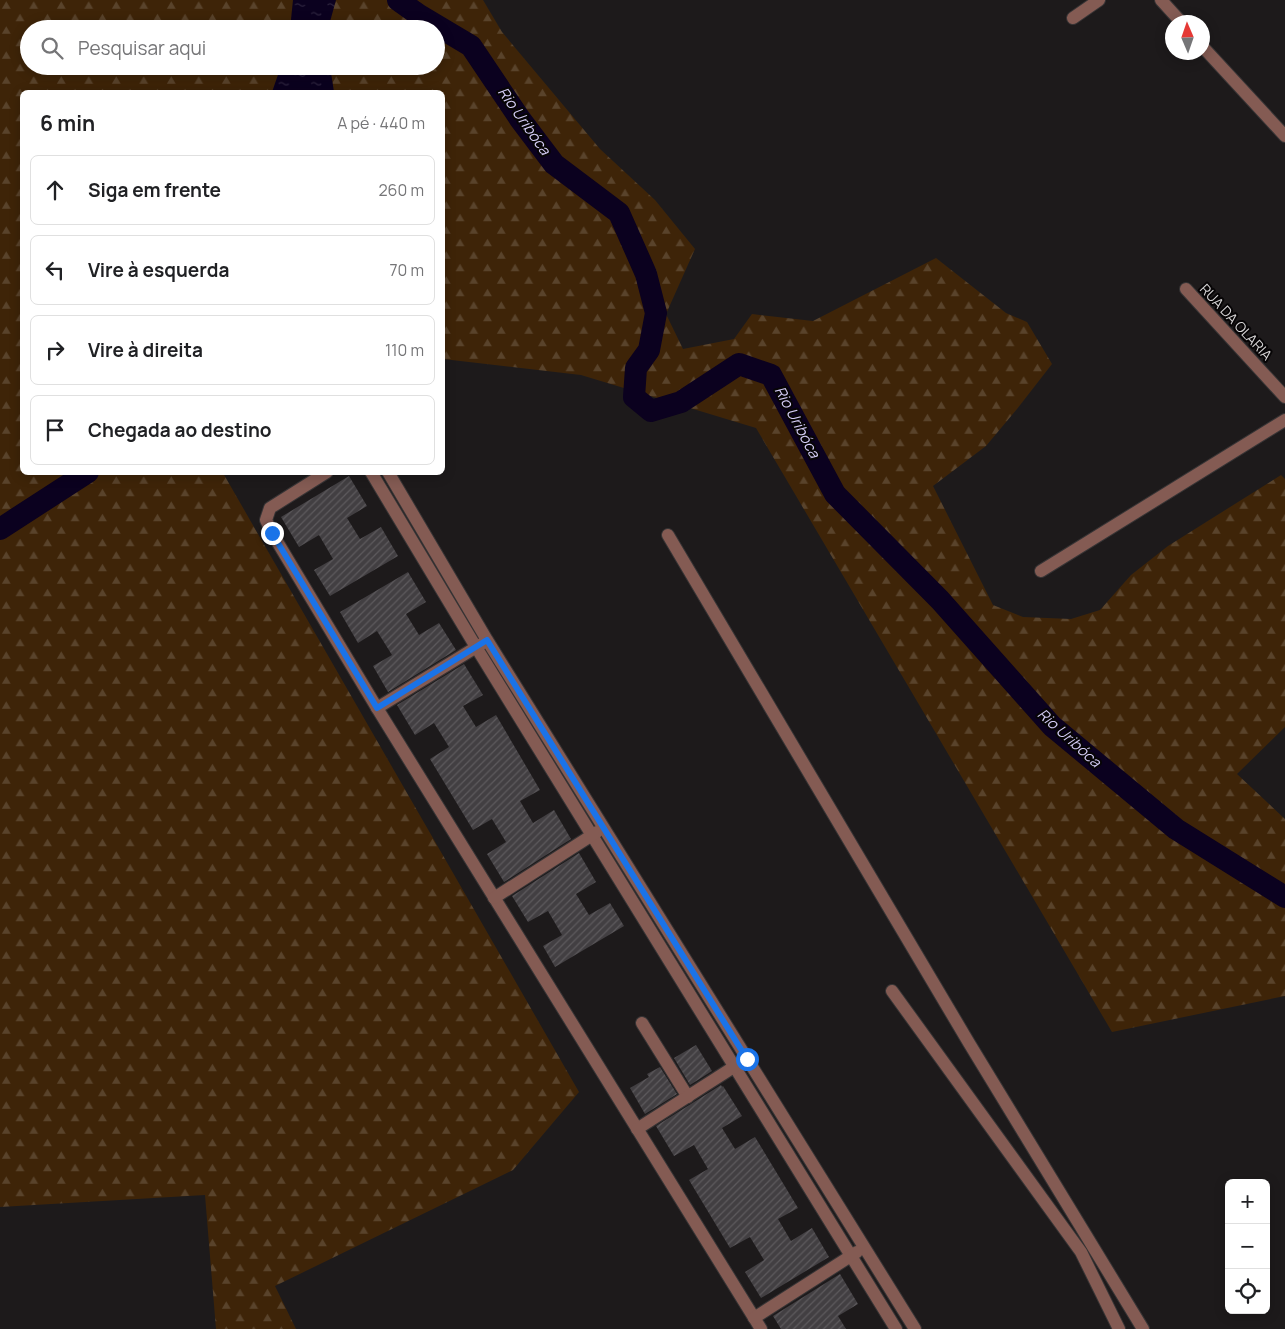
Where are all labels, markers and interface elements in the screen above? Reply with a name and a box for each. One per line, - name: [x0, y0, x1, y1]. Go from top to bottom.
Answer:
- north arrow: [1165, 15, 1210, 60]
- search box: [20, 20, 445, 75]
- icon: search: [38, 34, 66, 62]
- text: Pesquisar aqui: [78, 35, 206, 61]
- water label: Rio Uribóca: [493, 82, 556, 159]
- text: 6 min: [40, 109, 95, 137]
- text: A pé · 440 m: [337, 112, 425, 134]
- icon: ahead: [41, 176, 69, 204]
- text: Siga em frente: [88, 177, 221, 203]
- text: 260 m: [378, 179, 424, 201]
- icon: left: [41, 256, 69, 284]
- text: Vire à esquerda: [88, 257, 229, 283]
- text: 70 m: [389, 259, 424, 281]
- street label: RUA DA OLARIA: [1196, 279, 1277, 364]
- icon: right: [41, 336, 69, 364]
- text: Vire à direita: [88, 337, 203, 363]
- text: 110 m: [385, 339, 424, 361]
- water label: Rio Uribóca: [770, 382, 825, 462]
- icon: arrive: [41, 416, 69, 444]
- text: Chegada ao destino: [88, 417, 271, 443]
- route end: [261, 522, 284, 545]
- water label: Rio Uribóca: [1033, 704, 1106, 772]
- route start: [736, 1048, 759, 1071]
- map controls: [1225, 1179, 1270, 1314]
- button: +: [1225, 1179, 1270, 1224]
- button: −: [1225, 1224, 1270, 1269]
- button: locate: [1225, 1269, 1270, 1314]

